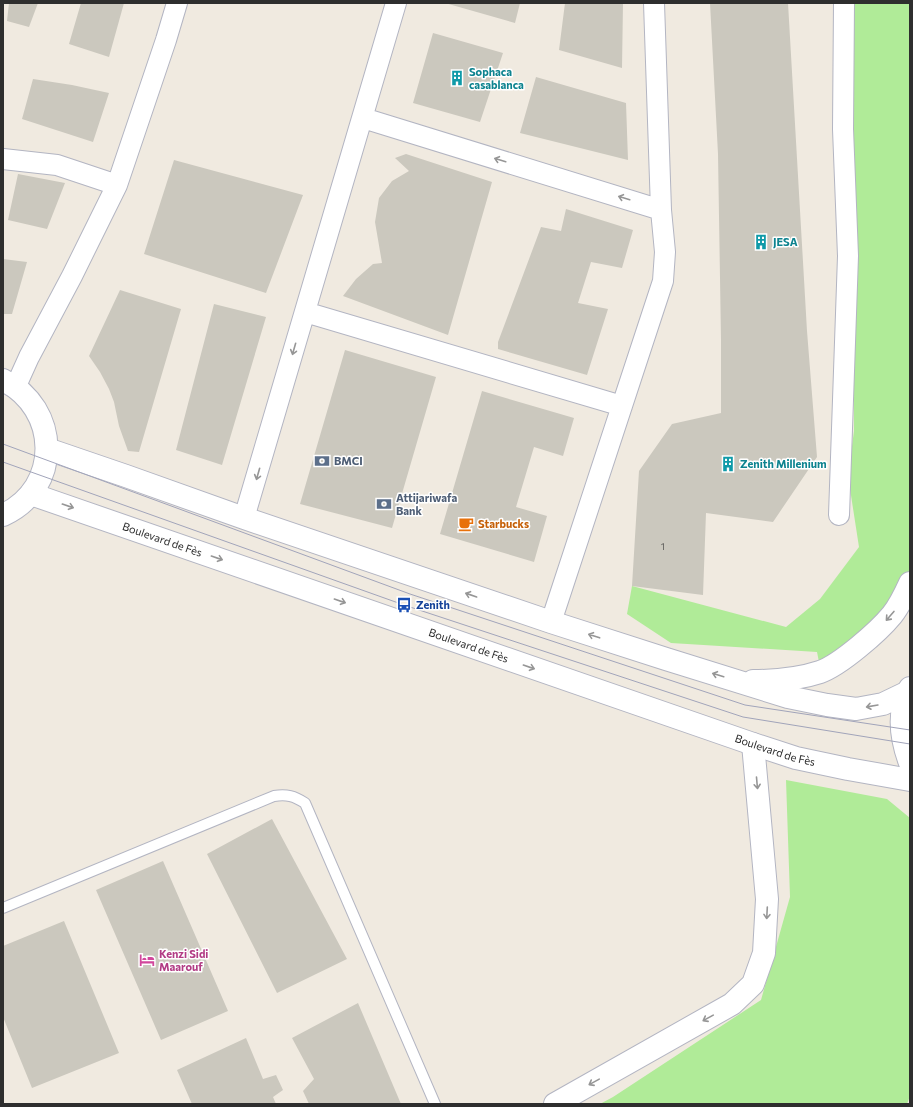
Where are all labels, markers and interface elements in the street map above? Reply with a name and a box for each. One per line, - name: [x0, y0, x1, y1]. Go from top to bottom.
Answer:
- place label: Sophaca casablanca: [469, 65, 524, 91]
- building icon: Sophaca casablanca: [448, 69, 466, 87]
- one-way arrow: [494, 156, 507, 163]
- one-way arrow: [618, 194, 631, 201]
- building icon: JESA: [752, 233, 770, 251]
- place label: JESA: [773, 235, 798, 249]
- one-way arrow: [290, 342, 297, 355]
- bank icon: BMCI: [313, 452, 331, 470]
- place label: BMCI: [334, 454, 363, 467]
- building icon: Zenith Millenium: [719, 455, 737, 473]
- place label: Zenith Millenium: [740, 457, 827, 470]
- one-way arrow: [253, 467, 261, 480]
- place label: Attijariwafa Bank: [396, 491, 457, 517]
- bank icon: Attijariwafa Bank: [375, 495, 393, 513]
- one-way arrow: [61, 503, 73, 511]
- cafe icon: Starbucks: [457, 515, 475, 533]
- place label: Starbucks: [478, 517, 529, 530]
- street label: Boulevard de Fès: [121, 519, 204, 559]
- house number: 1: [661, 541, 665, 552]
- one-way arrow: [211, 555, 223, 563]
- one-way arrow: [465, 591, 478, 598]
- bus stop icon: Zenith: [395, 596, 413, 614]
- one-way arrow: [333, 598, 346, 605]
- place label: Zenith: [416, 598, 450, 611]
- one-way arrow: [885, 611, 895, 621]
- street label: Boulevard de Fès: [427, 625, 510, 665]
- one-way arrow: [588, 632, 601, 639]
- one-way arrow: [522, 664, 535, 671]
- one-way arrow: [712, 671, 725, 678]
- one-way arrow: [866, 702, 879, 710]
- street label: Boulevard de Fès: [733, 731, 816, 768]
- one-way arrow: [753, 776, 760, 789]
- one-way arrow: [763, 906, 770, 919]
- place label: Kenzi Sidi Maarouf: [159, 947, 208, 973]
- hotel icon: Kenzi Sidi Maarouf: [138, 951, 156, 969]
- one-way arrow: [702, 1015, 714, 1022]
- one-way arrow: [589, 1078, 601, 1086]

